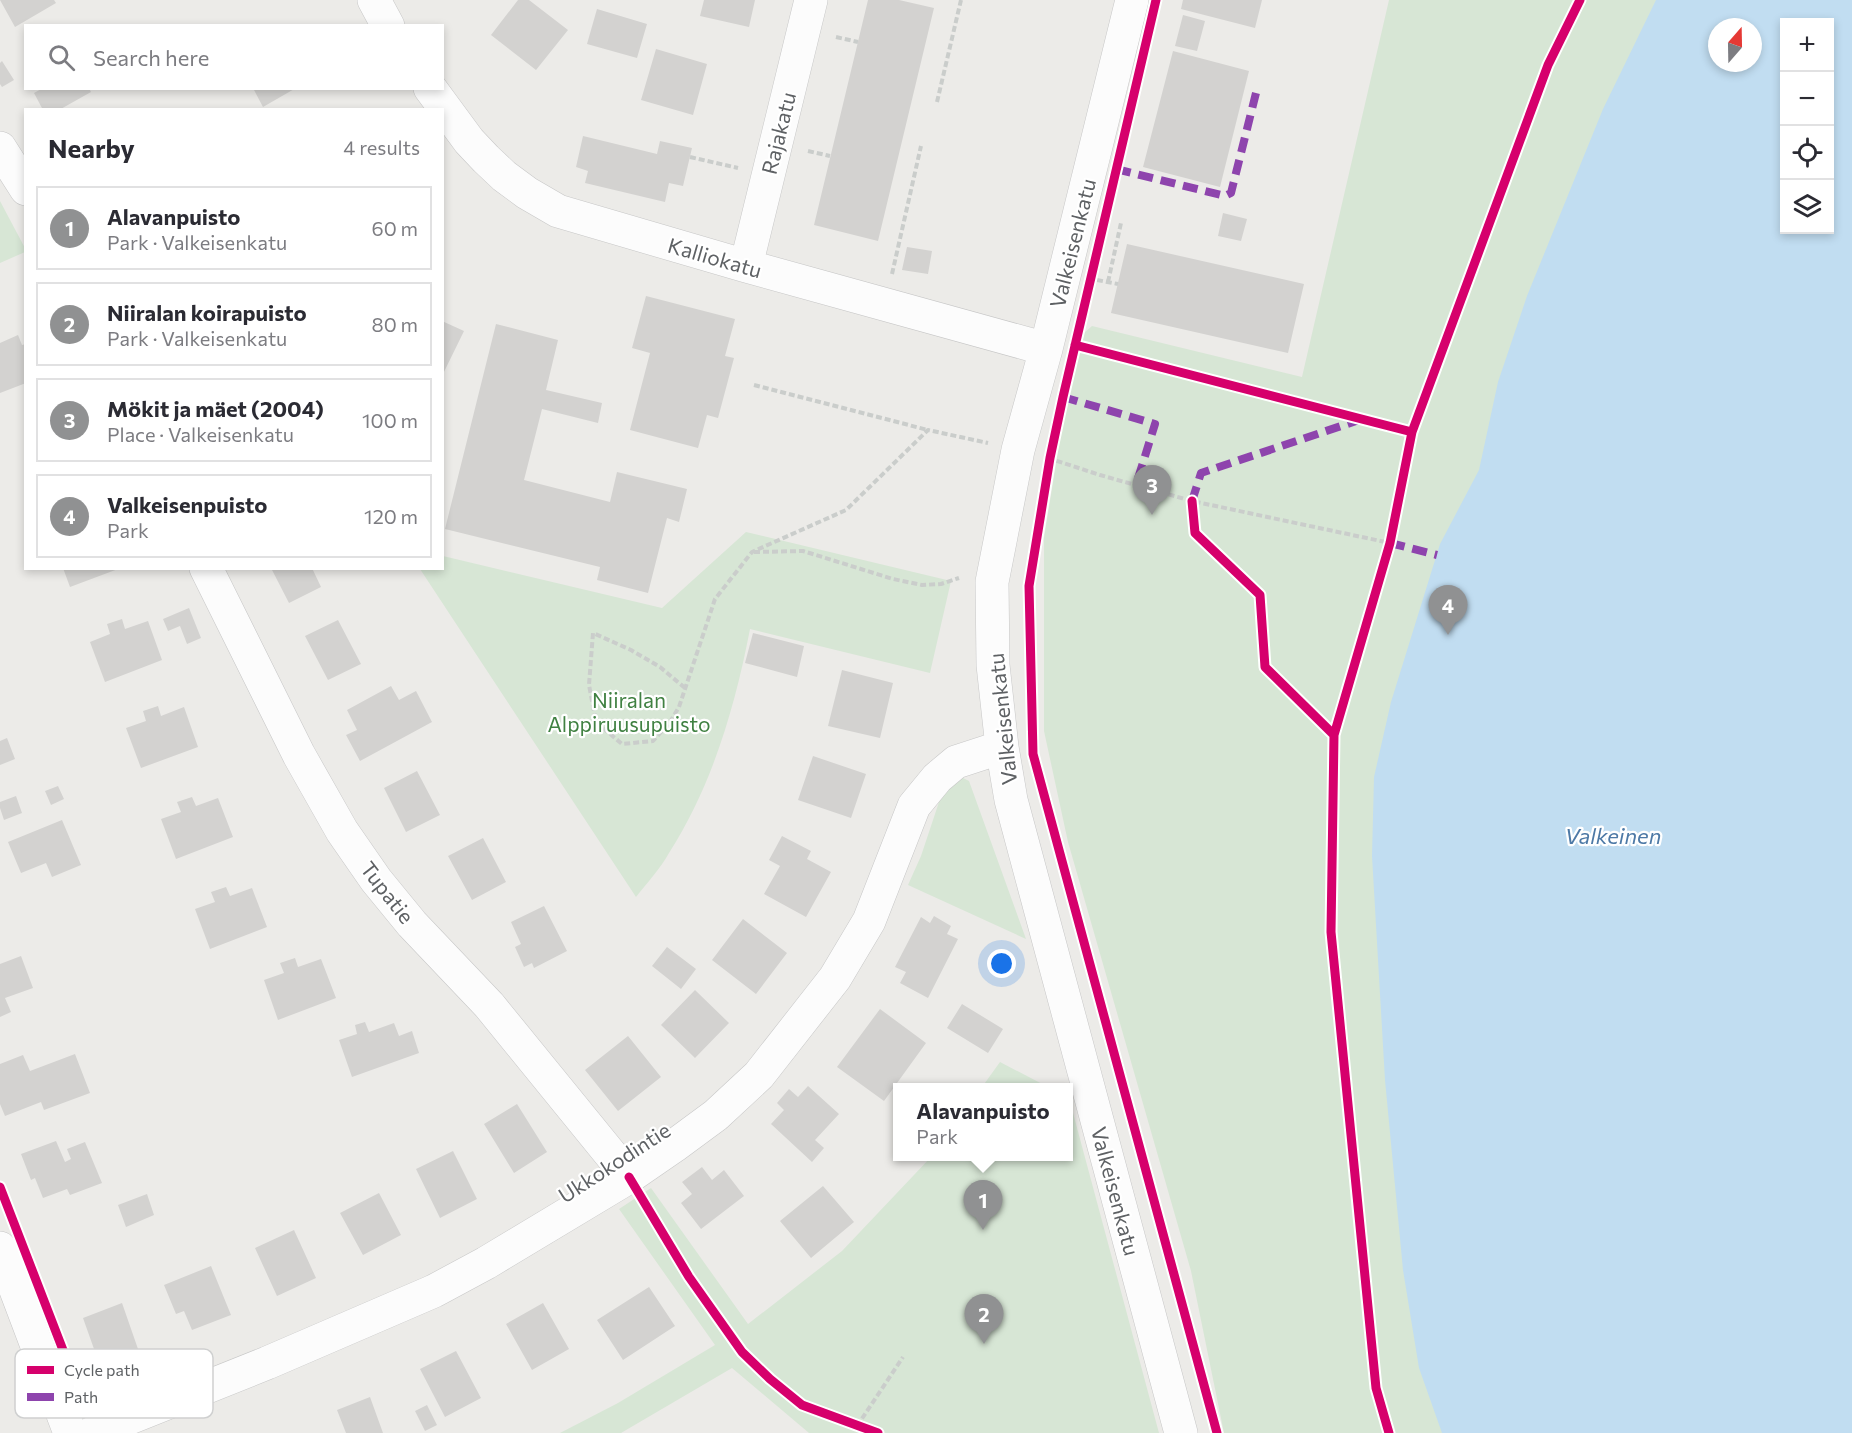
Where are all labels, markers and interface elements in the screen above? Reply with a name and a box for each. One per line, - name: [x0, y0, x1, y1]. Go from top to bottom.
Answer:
- north arrow: [1708, 18, 1762, 72]
- map controls: [1780, 18, 1834, 234]
- button: +: [1780, 18, 1834, 72]
- search box: [24, 24, 444, 90]
- icon: search: [45, 41, 78, 74]
- text: Search here: [93, 44, 209, 71]
- button: −: [1780, 72, 1834, 126]
- street label: Rajakatu: [756, 89, 800, 177]
- button: locate: [1780, 126, 1834, 180]
- text: Nearby: [48, 132, 135, 163]
- text: 4 results: [343, 135, 420, 159]
- street label: Valkeisenkatu: [1044, 176, 1100, 310]
- button: layers: [1780, 180, 1834, 234]
- text: Alavanpuisto: [107, 203, 240, 230]
- text: 1: [65, 216, 74, 240]
- text: 60 m: [372, 216, 418, 240]
- text: Park · Valkeisenkatu: [107, 230, 287, 254]
- street label: Kalliokatu: [665, 232, 765, 282]
- text: Niiralan koirapuisto: [107, 299, 307, 326]
- text: 2: [64, 312, 75, 336]
- text: 80 m: [372, 312, 418, 336]
- text: Park · Valkeisenkatu: [107, 326, 287, 350]
- text: Mökit ja mäet (2004): [107, 395, 324, 422]
- text: 3: [64, 408, 75, 432]
- text: 100 m: [362, 408, 418, 432]
- text: Place · Valkeisenkatu: [107, 422, 294, 446]
- pin: 3: [1132, 466, 1172, 515]
- text: Valkeisenpuisto: [107, 491, 267, 518]
- text: 4: [63, 504, 76, 528]
- text: 120 m: [364, 504, 418, 528]
- text: Park: [107, 518, 149, 542]
- pin: 4: [1428, 586, 1468, 635]
- street label: Valkeisenkatu: [983, 652, 1021, 786]
- park label: Niiralan Alppiruusupuisto: [547, 687, 711, 736]
- water label: Valkeinen: [1565, 822, 1661, 849]
- street label: Tupatie: [356, 856, 420, 928]
- your location: [987, 949, 1016, 978]
- popup: [893, 1083, 1073, 1161]
- text: Alavanpuisto: [916, 1097, 1050, 1124]
- street label: Ukkokodintie: [553, 1117, 675, 1207]
- text: Park: [916, 1124, 958, 1148]
- street label: Valkeisenkatu: [1087, 1124, 1145, 1258]
- pin: 1: [964, 1180, 1002, 1230]
- pin: 2: [964, 1294, 1004, 1344]
- legend: [15, 1349, 213, 1418]
- text: Cycle path: [64, 1360, 140, 1379]
- text: Path: [64, 1387, 98, 1406]

